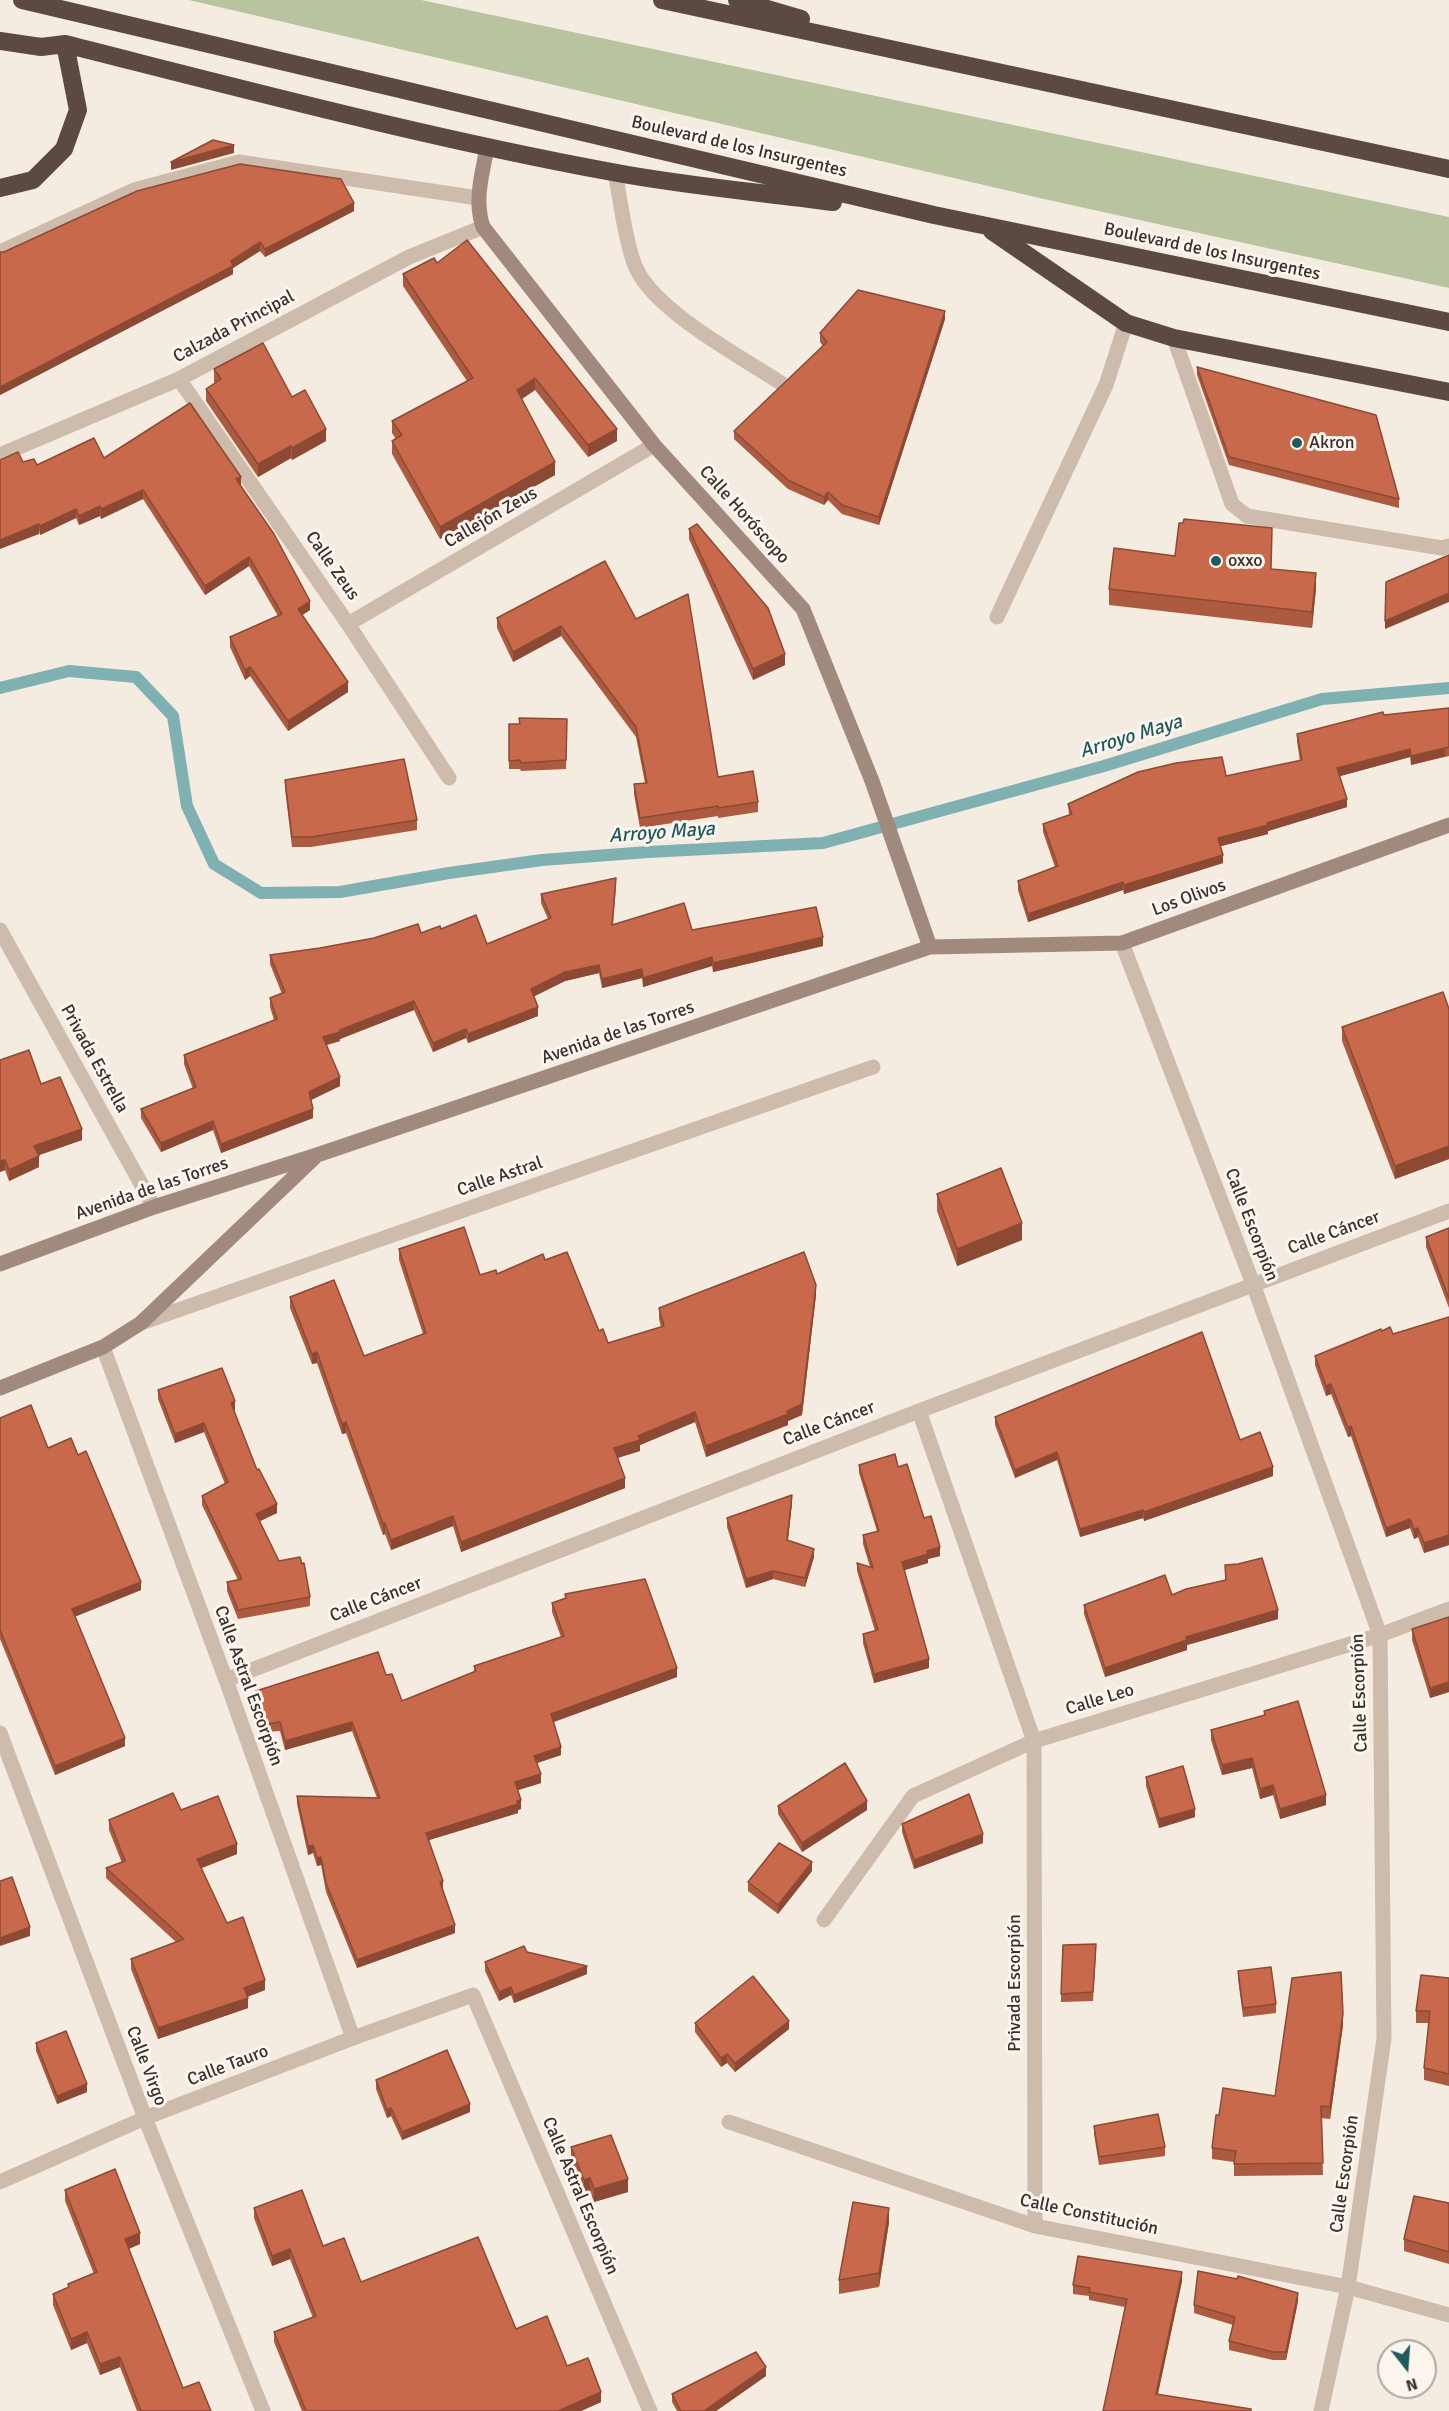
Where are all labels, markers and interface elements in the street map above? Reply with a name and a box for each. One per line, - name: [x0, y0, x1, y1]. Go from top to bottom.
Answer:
- street label: Boulevard de los Insurgentes: [629, 112, 849, 182]
- street label: Boulevard de los Insurgentes: [1102, 218, 1322, 286]
- street label: Calzada Principal: [170, 286, 298, 368]
- place label: Akron: [1309, 432, 1354, 454]
- marker: Akron: [1290, 436, 1304, 450]
- street label: Calle Horóscopo: [694, 461, 794, 569]
- street label: Callejón Zeus: [441, 483, 541, 553]
- street label: Calle Zeus: [300, 527, 364, 605]
- place label: oxxo: [1228, 550, 1263, 572]
- marker: oxxo: [1209, 554, 1223, 568]
- water label: Arroyo Maya: [1077, 710, 1185, 764]
- water label: Arroyo Maya: [608, 817, 716, 849]
- street label: Los Olivos: [1149, 875, 1229, 921]
- street label: Avenida de las Torres: [539, 997, 697, 1069]
- street label: Privada Estrella: [55, 1001, 133, 1117]
- street label: Calle Astral: [454, 1152, 546, 1202]
- street label: Avenida de las Torres: [73, 1153, 231, 1225]
- street label: Calle Escorpión: [1220, 1166, 1282, 1284]
- street label: Calle Cáncer: [1285, 1206, 1383, 1260]
- street label: Calle Cáncer: [780, 1397, 878, 1451]
- street label: Calle Cáncer: [327, 1573, 425, 1627]
- street label: Calle Astral Escorpión: [209, 1603, 287, 1769]
- street label: Calle Escorpión: [1347, 1633, 1373, 1753]
- street label: Calle Leo: [1063, 1679, 1137, 1721]
- street label: Privada Escorpión: [1004, 1914, 1026, 2052]
- street label: Calle Virgo: [121, 2023, 171, 2109]
- street label: Calle Tauro: [184, 2041, 272, 2091]
- street label: Calle Astral Escorpión: [537, 2114, 623, 2278]
- street label: Calle Escorpión: [1326, 2114, 1364, 2234]
- street label: Calle Constitución: [1018, 2190, 1160, 2240]
- north arrow: [1377, 2339, 1437, 2399]
- text: N: [1403, 2373, 1420, 2395]

